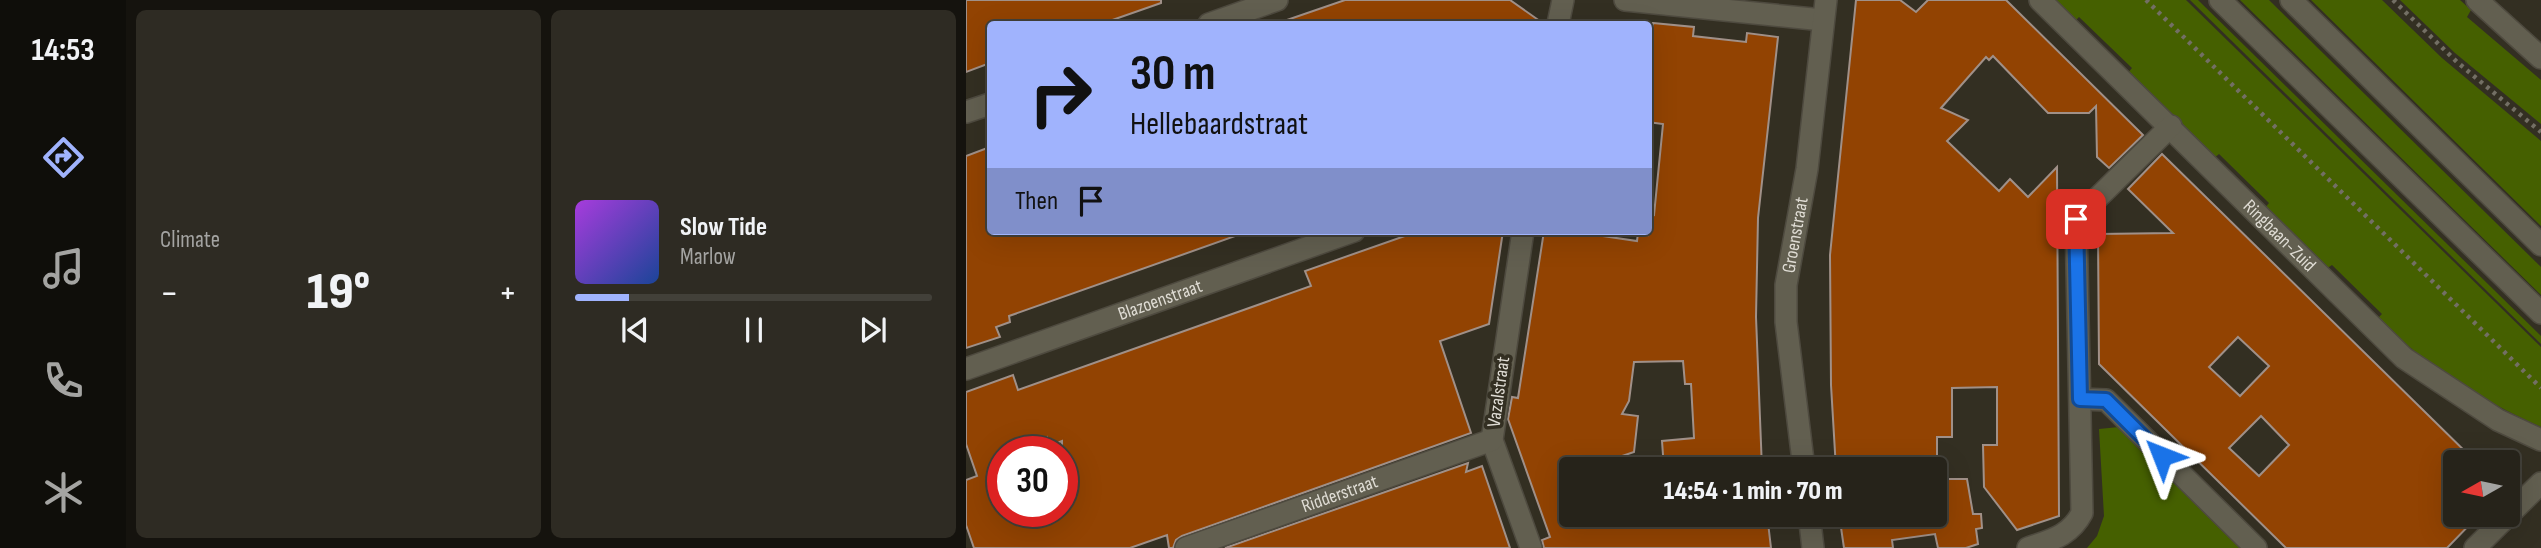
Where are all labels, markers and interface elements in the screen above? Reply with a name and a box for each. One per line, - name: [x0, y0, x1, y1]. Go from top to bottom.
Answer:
- text: 14:53: [31, 31, 95, 70]
- text: 30 m: [1130, 45, 1215, 104]
- icon: right: [1015, 49, 1106, 140]
- text: Hellebaardstraat: [1130, 105, 1308, 144]
- icon: directions: [39, 133, 88, 182]
- icon: arrive: [1072, 182, 1110, 220]
- text: Then: [1015, 186, 1058, 217]
- pin: [2046, 189, 2106, 249]
- street label: Groenstraat: [1777, 195, 1813, 275]
- street label: Ringbaan-Zuid: [2238, 195, 2321, 276]
- icon: arrive: [2057, 200, 2095, 238]
- text: Slow Tide: [680, 212, 767, 243]
- text: Climate: [160, 226, 220, 254]
- text: Marlow: [680, 243, 736, 271]
- icon: music: [39, 244, 88, 293]
- text: 19°: [307, 261, 370, 324]
- text: −: [160, 271, 179, 316]
- text: +: [498, 271, 517, 316]
- street label: Blazoenstraat: [1115, 274, 1206, 326]
- icon: previous: [616, 311, 654, 349]
- icon: pause: [735, 311, 773, 349]
- icon: next: [854, 311, 892, 349]
- street label: Vazalstraat: [1483, 355, 1515, 429]
- icon: phone: [39, 356, 88, 405]
- position arrow: [2125, 419, 2199, 493]
- speed limit sign: 30: [987, 436, 1078, 527]
- north arrow: [2443, 450, 2520, 527]
- map controls: [2443, 450, 2520, 527]
- icon: climate: [39, 468, 88, 517]
- street label: Ridderstraat: [1299, 470, 1381, 518]
- text: 14:54 · 1 min · 70 m: [1664, 476, 1843, 507]

